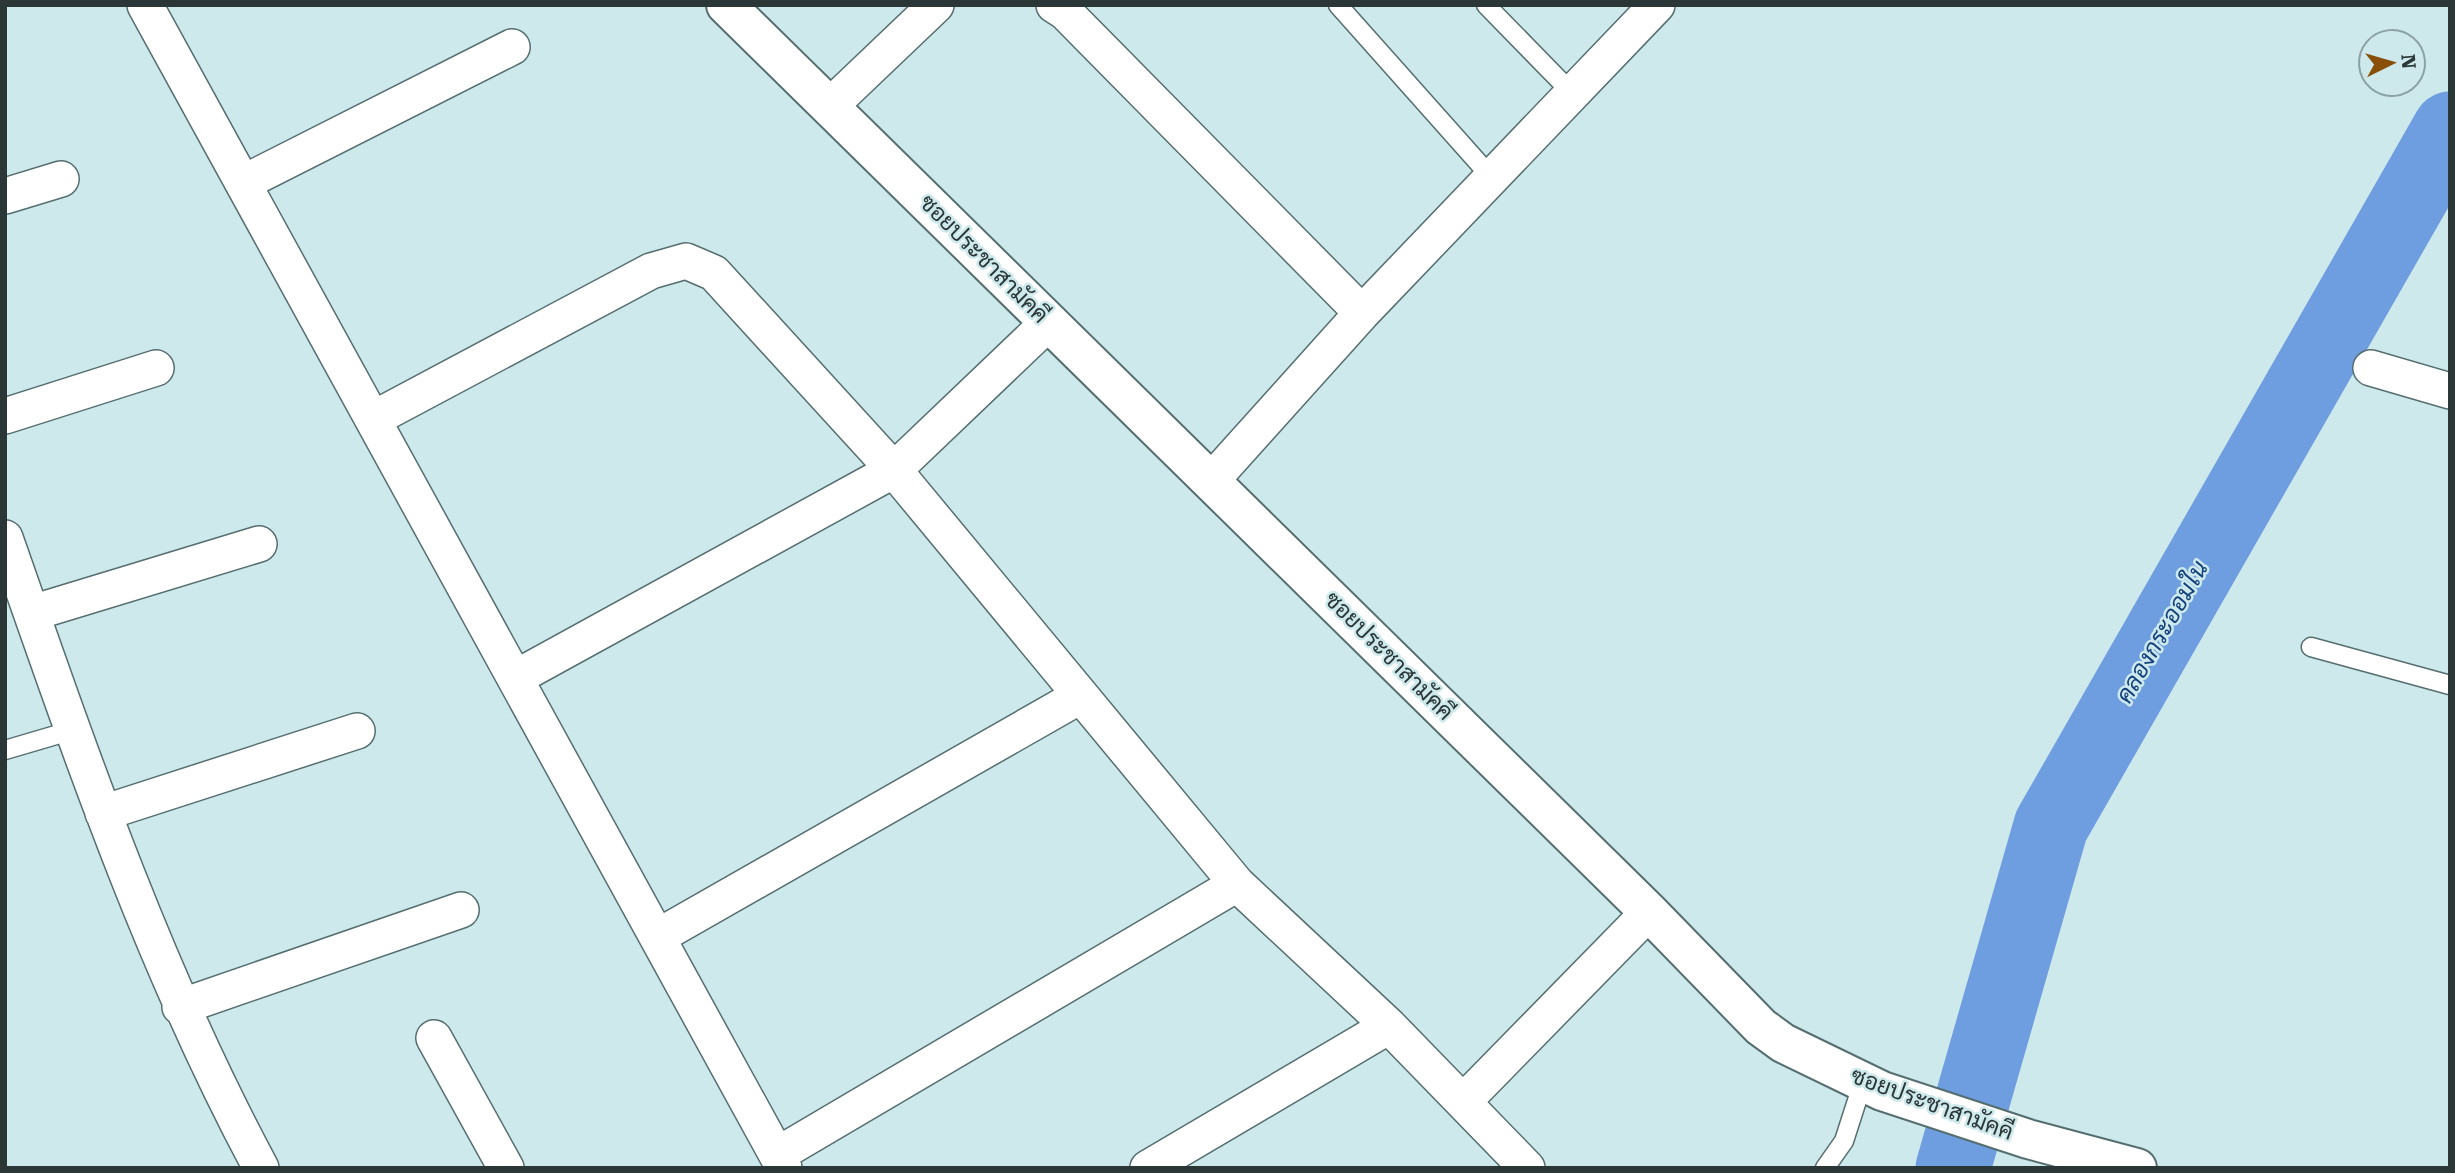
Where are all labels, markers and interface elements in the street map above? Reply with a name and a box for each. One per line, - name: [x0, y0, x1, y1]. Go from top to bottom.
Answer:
- north arrow: [2357, 28, 2427, 98]
- text: N: [2396, 53, 2421, 70]
- street label: ซอยประชาสามัคคี: [914, 188, 1055, 329]
- water label: คลองกระออมใน: [2108, 555, 2214, 708]
- street label: ซอยประชาสามัคคี: [1319, 585, 1460, 726]
- street label: ซอยประชาสามัคคี: [1847, 1060, 2018, 1146]

